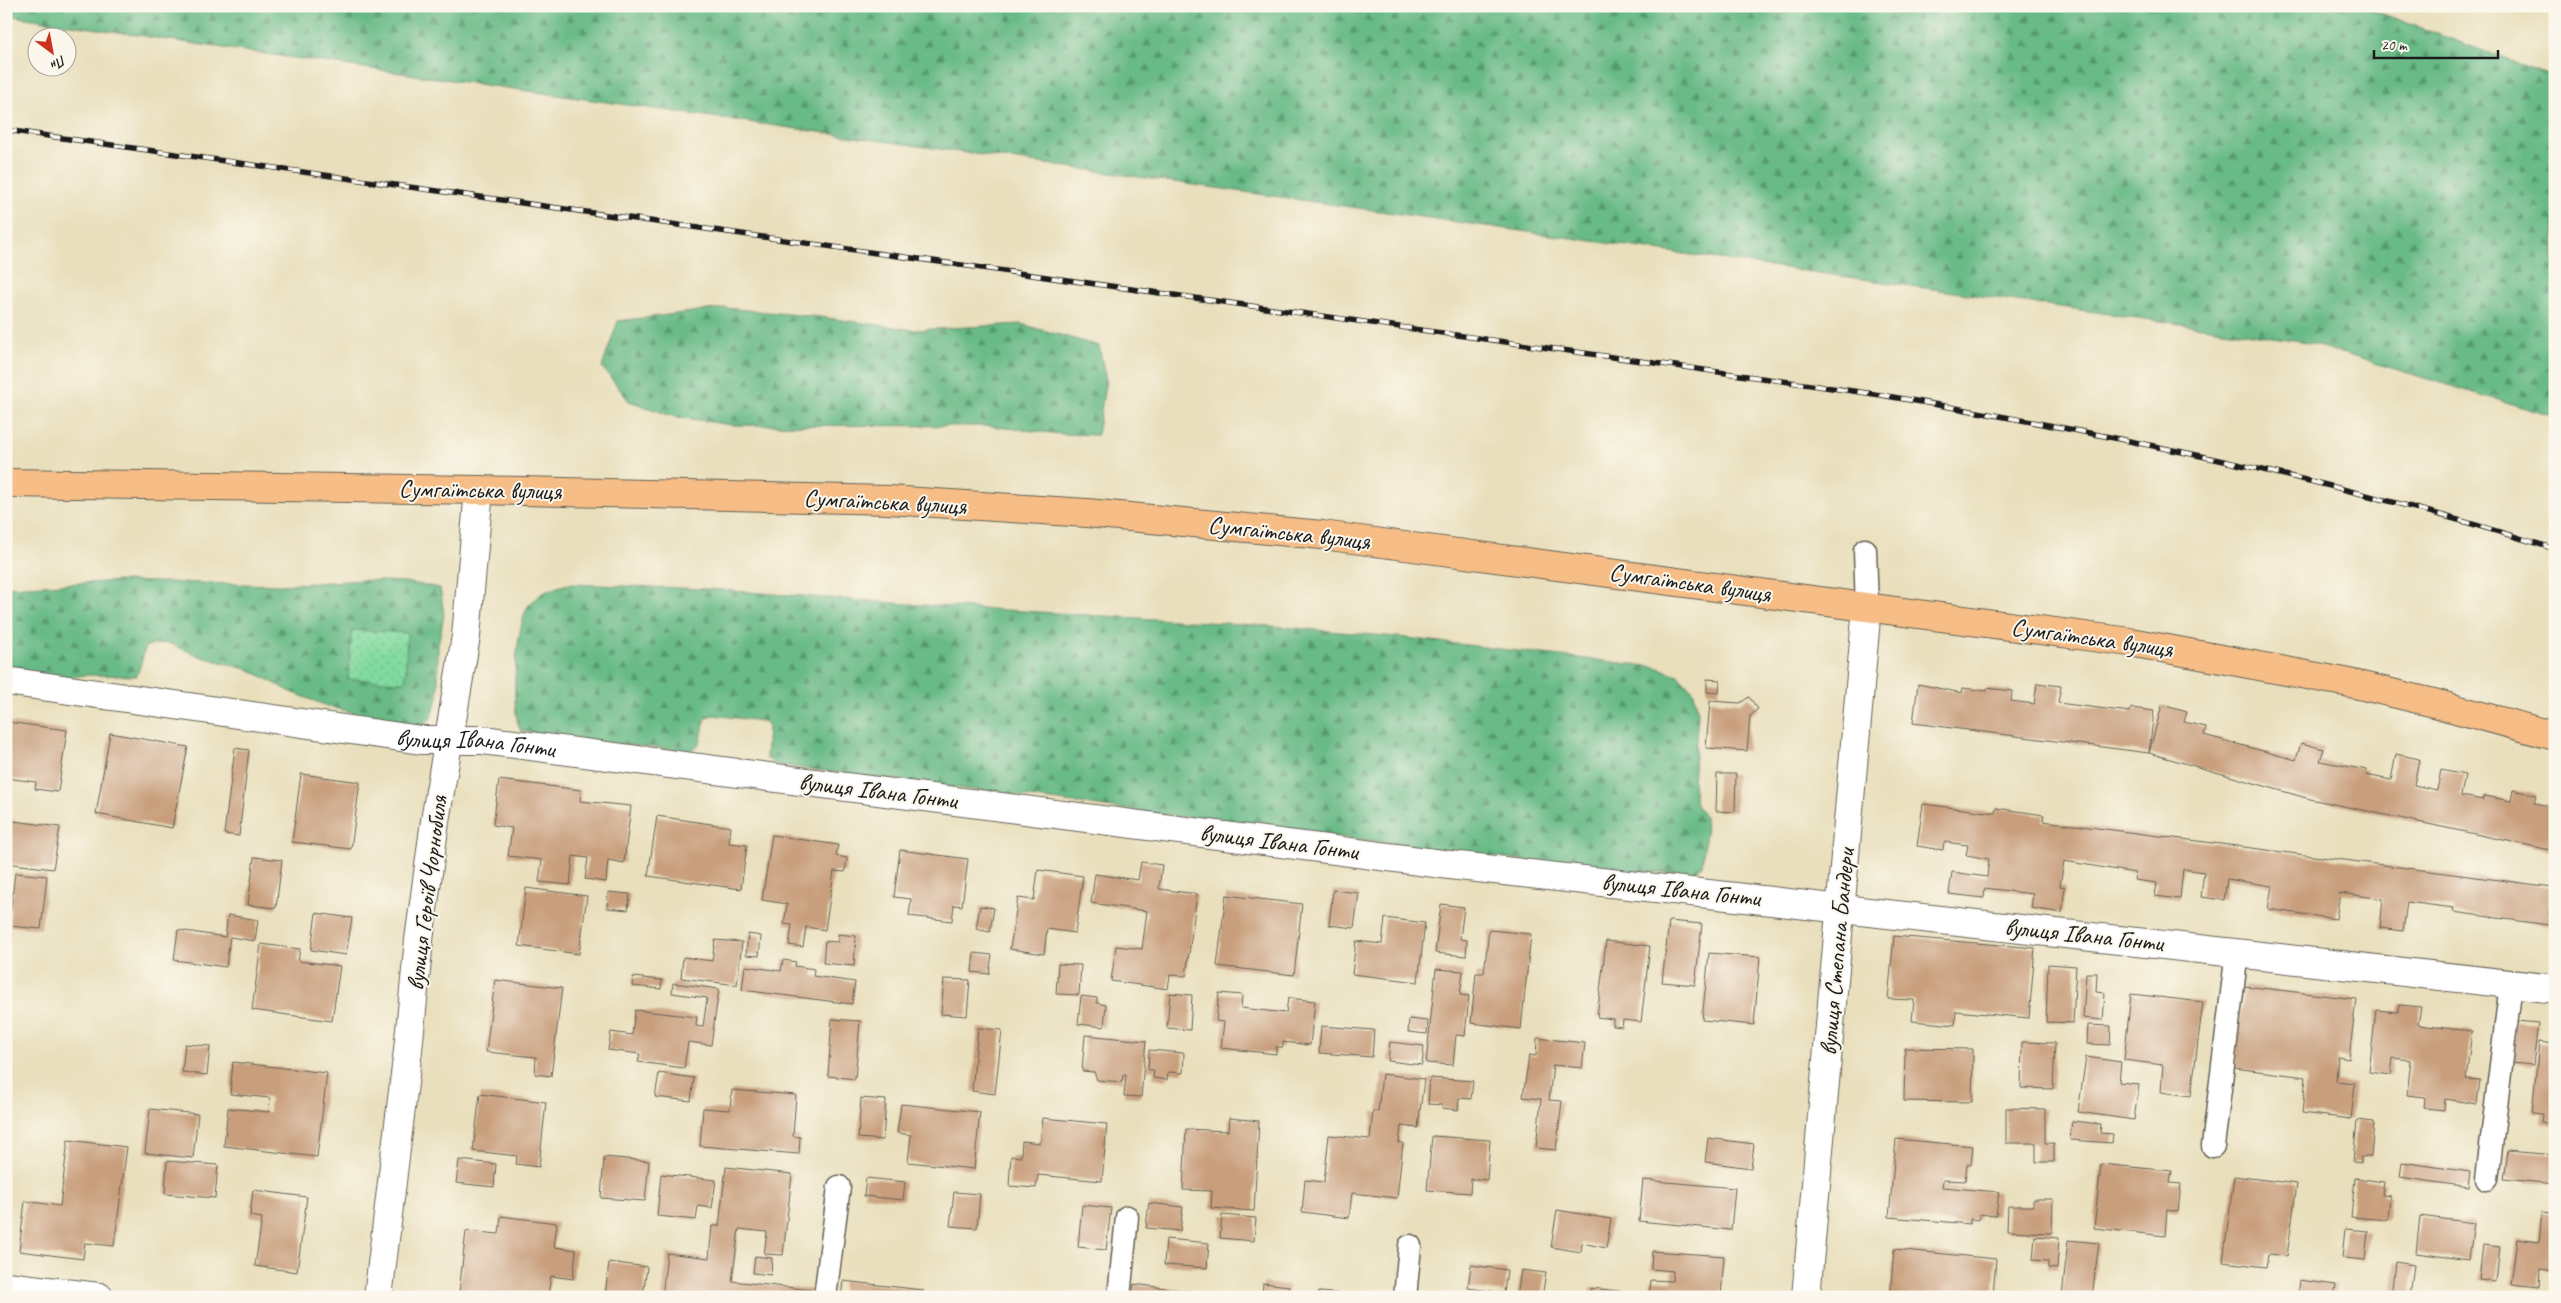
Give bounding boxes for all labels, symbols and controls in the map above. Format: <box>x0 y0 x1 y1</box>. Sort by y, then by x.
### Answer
north arrow <box>28 28 78 78</box>
scale bar <box>2374 28 2497 60</box>
text: 20 m <box>2381 36 2408 55</box>
text: Пн <box>47 52 69 74</box>
street label: Сумгаїтська вулиця <box>398 473 563 507</box>
street label: Сумгаїтська вулиця <box>803 482 968 522</box>
street label: Сумгаїтська вулиця <box>1206 509 1373 558</box>
street label: Сумгаїтська вулиця <box>1607 556 1774 610</box>
street label: Сумгаїтська вулиця <box>2009 611 2176 665</box>
street label: вулиця Івана Гонти <box>394 721 559 765</box>
street label: вулиця Івана Гонти <box>797 765 961 817</box>
street label: вулиця Героїв Чорнобиля <box>399 793 455 992</box>
street label: вулиця Івана Гонти <box>1198 816 1362 868</box>
street label: вулиця Степана Бандери <box>1812 845 1862 1057</box>
street label: вулиця Івана Гонти <box>1600 866 1764 914</box>
street label: вулиця Івана Гонти <box>2003 911 2167 959</box>

